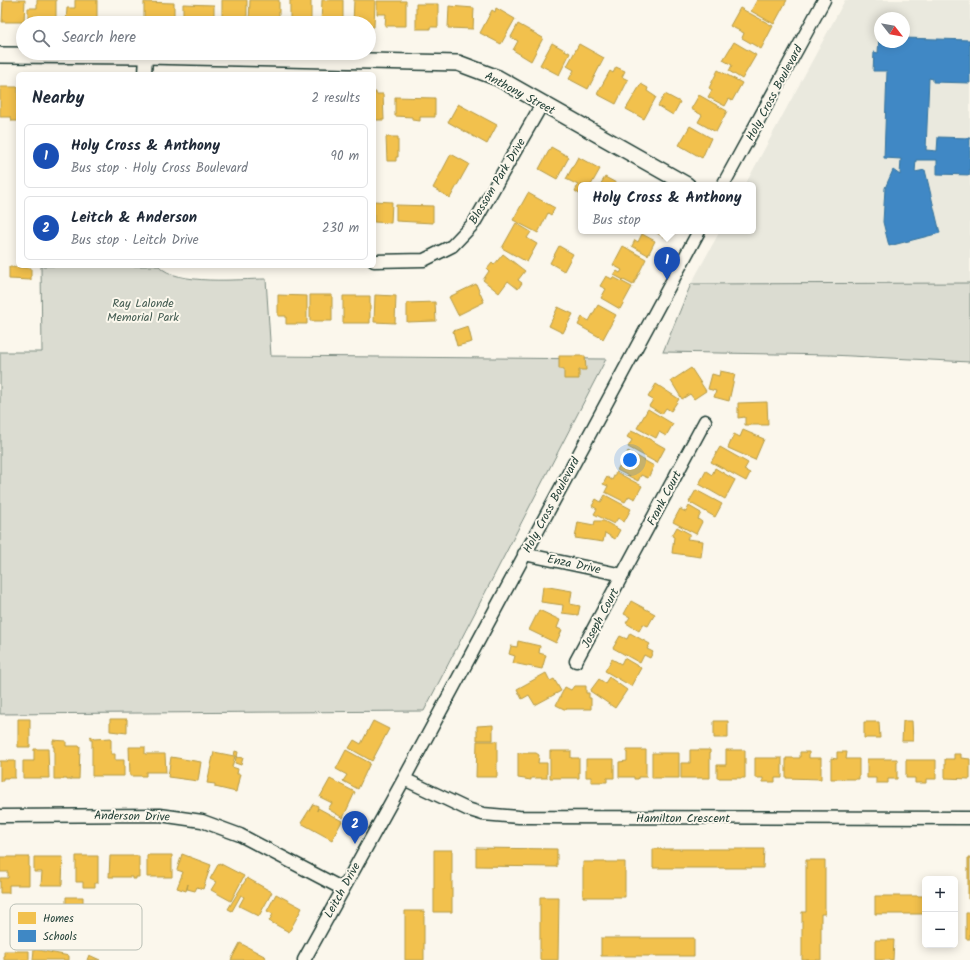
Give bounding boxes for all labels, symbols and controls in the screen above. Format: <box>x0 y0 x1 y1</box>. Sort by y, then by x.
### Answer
north arrow <box>874 12 910 48</box>
search box <box>16 16 376 60</box>
text: Search here <box>62 26 136 50</box>
icon: search <box>30 27 52 49</box>
street label: Holy Cross Boulevard <box>741 41 808 145</box>
street label: Anthony Street <box>481 67 559 120</box>
text: Nearby <box>32 85 84 112</box>
text: 2 results <box>312 88 360 109</box>
text: Holy Cross & Anthony <box>71 134 220 158</box>
street label: Blossom Park Drive <box>464 134 531 228</box>
text: 1 <box>44 146 48 167</box>
text: 90 m <box>331 146 359 167</box>
text: Bus stop · Holy Cross Boulevard <box>71 158 248 179</box>
popup <box>578 182 756 234</box>
text: Holy Cross & Anthony <box>593 186 741 210</box>
text: Leitch & Anderson <box>71 206 197 230</box>
text: Bus stop <box>593 210 640 231</box>
text: 2 <box>42 218 50 239</box>
text: 230 m <box>322 218 359 239</box>
text: Bus stop · Leitch Drive <box>71 230 199 251</box>
pin: 1 <box>654 247 680 280</box>
park label: Ray Lalonde Memorial Park <box>107 294 179 327</box>
your location <box>620 450 640 470</box>
street label: Holy Cross Boulevard <box>518 453 585 557</box>
street label: Frank Court <box>642 467 687 529</box>
street label: Enza Drive <box>545 550 603 580</box>
street label: Joseph Court <box>577 585 624 652</box>
street label: Anderson Drive <box>94 806 171 827</box>
street label: Hamilton Crescent <box>636 809 730 828</box>
pin: 2 <box>342 811 368 844</box>
street label: Leitch Drive <box>319 858 366 922</box>
map controls <box>922 876 958 948</box>
button: + <box>922 876 958 912</box>
legend <box>10 904 142 950</box>
text: Homes <box>43 910 74 928</box>
button: − <box>922 912 958 948</box>
text: Schools <box>43 928 77 946</box>

